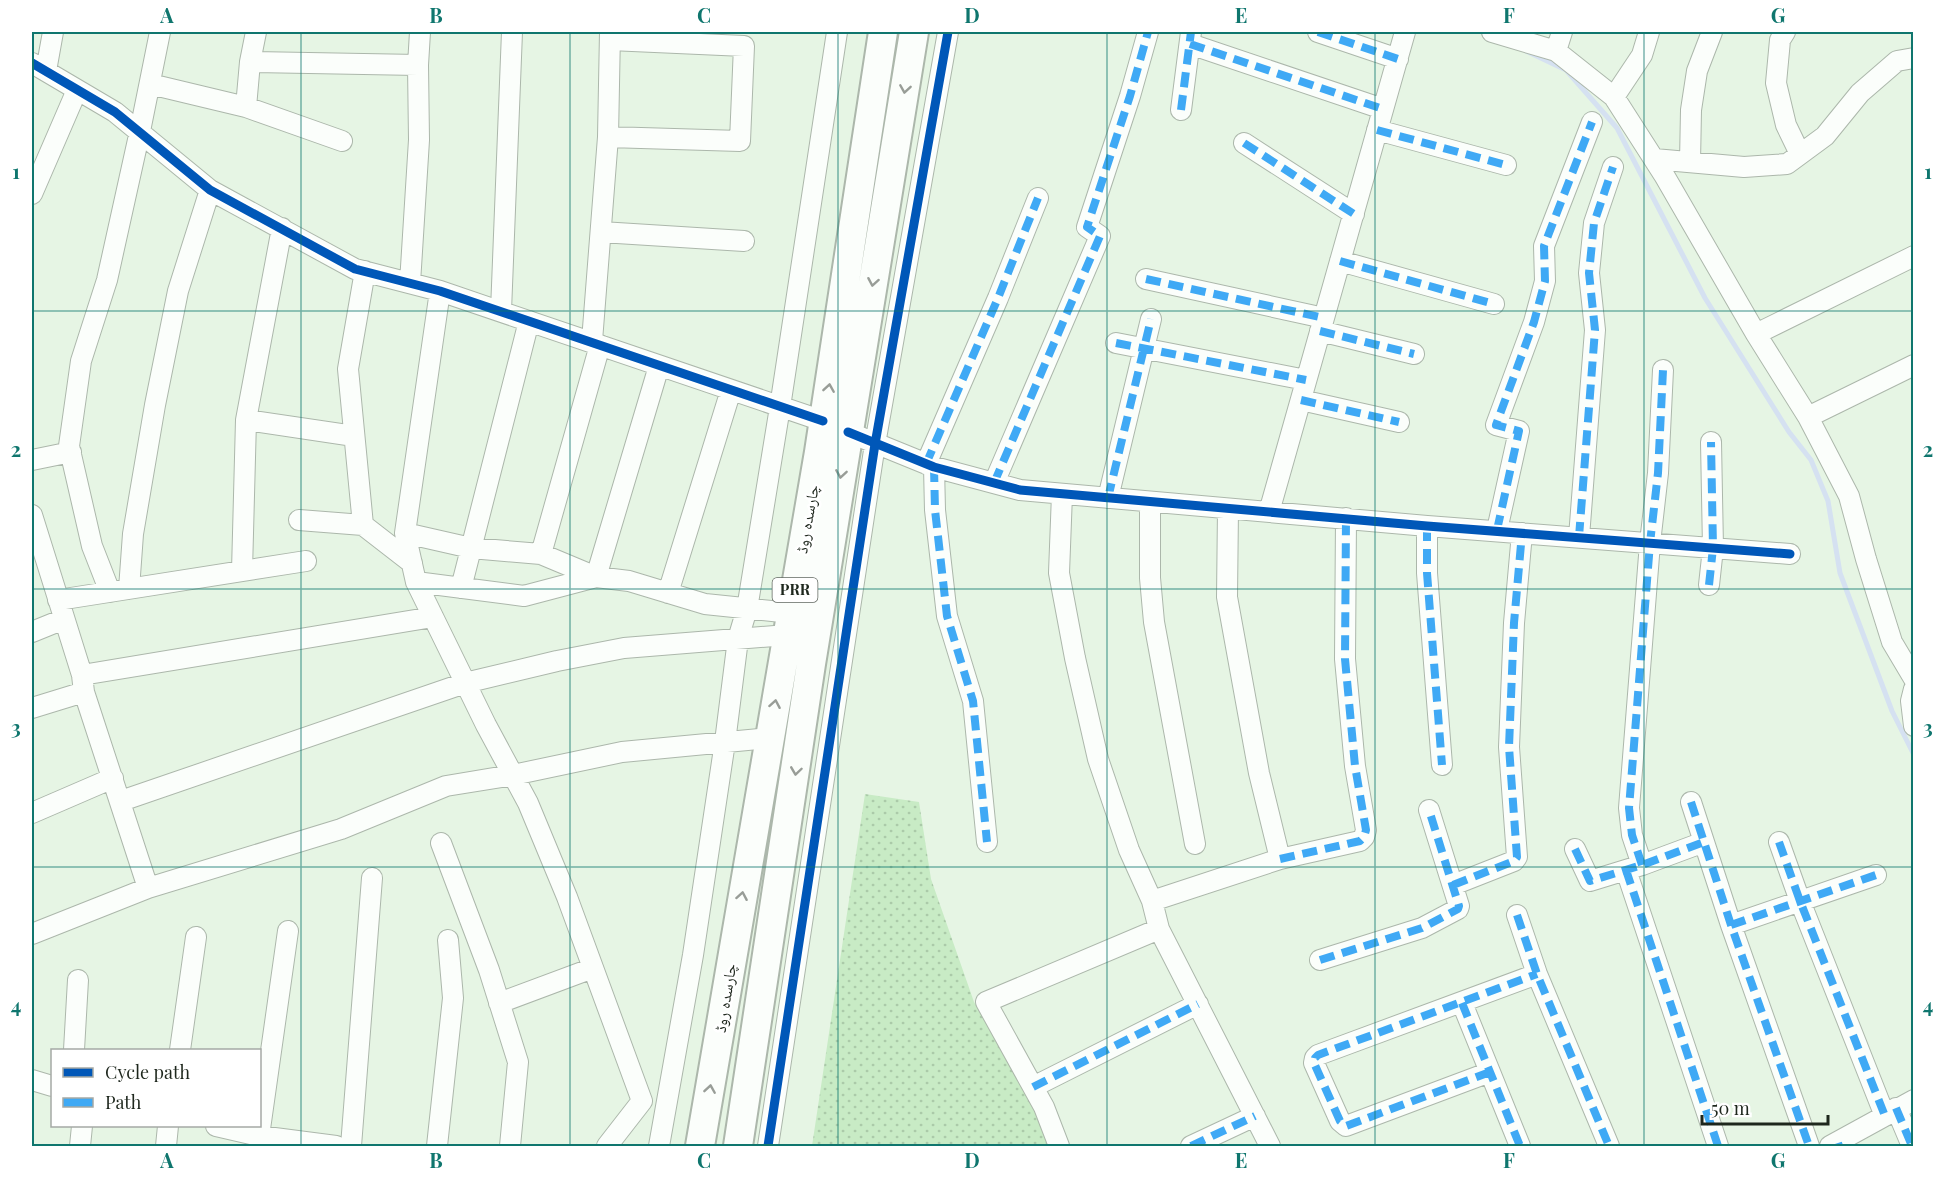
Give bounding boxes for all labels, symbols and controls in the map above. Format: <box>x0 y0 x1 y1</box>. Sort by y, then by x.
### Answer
text: A <box>159 1 174 28</box>
text: B <box>429 1 443 28</box>
text: C <box>697 1 711 28</box>
text: D <box>964 1 980 28</box>
text: E <box>1235 1 1247 28</box>
text: F <box>1503 1 1515 28</box>
text: G <box>1771 1 1786 28</box>
one-way arrow <box>899 85 911 94</box>
text: 1 <box>12 157 20 184</box>
text: 1 <box>1924 157 1932 184</box>
one-way arrow <box>868 277 880 286</box>
one-way arrow <box>822 383 834 392</box>
text: 2 <box>11 435 21 462</box>
text: 2 <box>1923 435 1933 462</box>
one-way arrow <box>836 470 848 479</box>
street label: چارسدہ روڈ <box>790 483 823 555</box>
road number: PRR <box>772 578 818 602</box>
one-way arrow <box>768 700 781 710</box>
text: 3 <box>11 713 21 740</box>
text: 3 <box>1923 713 1933 740</box>
one-way arrow <box>790 766 802 775</box>
one-way arrow <box>735 892 748 902</box>
street label: چارسدہ روڈ <box>709 962 740 1034</box>
text: 4 <box>11 991 21 1018</box>
text: 4 <box>1923 991 1933 1018</box>
legend <box>51 1049 261 1127</box>
text: Cycle path <box>105 1060 190 1084</box>
one-way arrow <box>703 1084 716 1094</box>
scale bar <box>1702 1088 1828 1126</box>
text: Path <box>105 1090 142 1114</box>
text: 50 m <box>1711 1096 1750 1120</box>
text: A <box>159 1146 174 1173</box>
text: B <box>429 1146 443 1173</box>
text: C <box>697 1146 711 1173</box>
text: D <box>964 1146 980 1173</box>
text: E <box>1235 1146 1247 1173</box>
text: F <box>1503 1146 1515 1173</box>
text: G <box>1771 1146 1786 1173</box>

